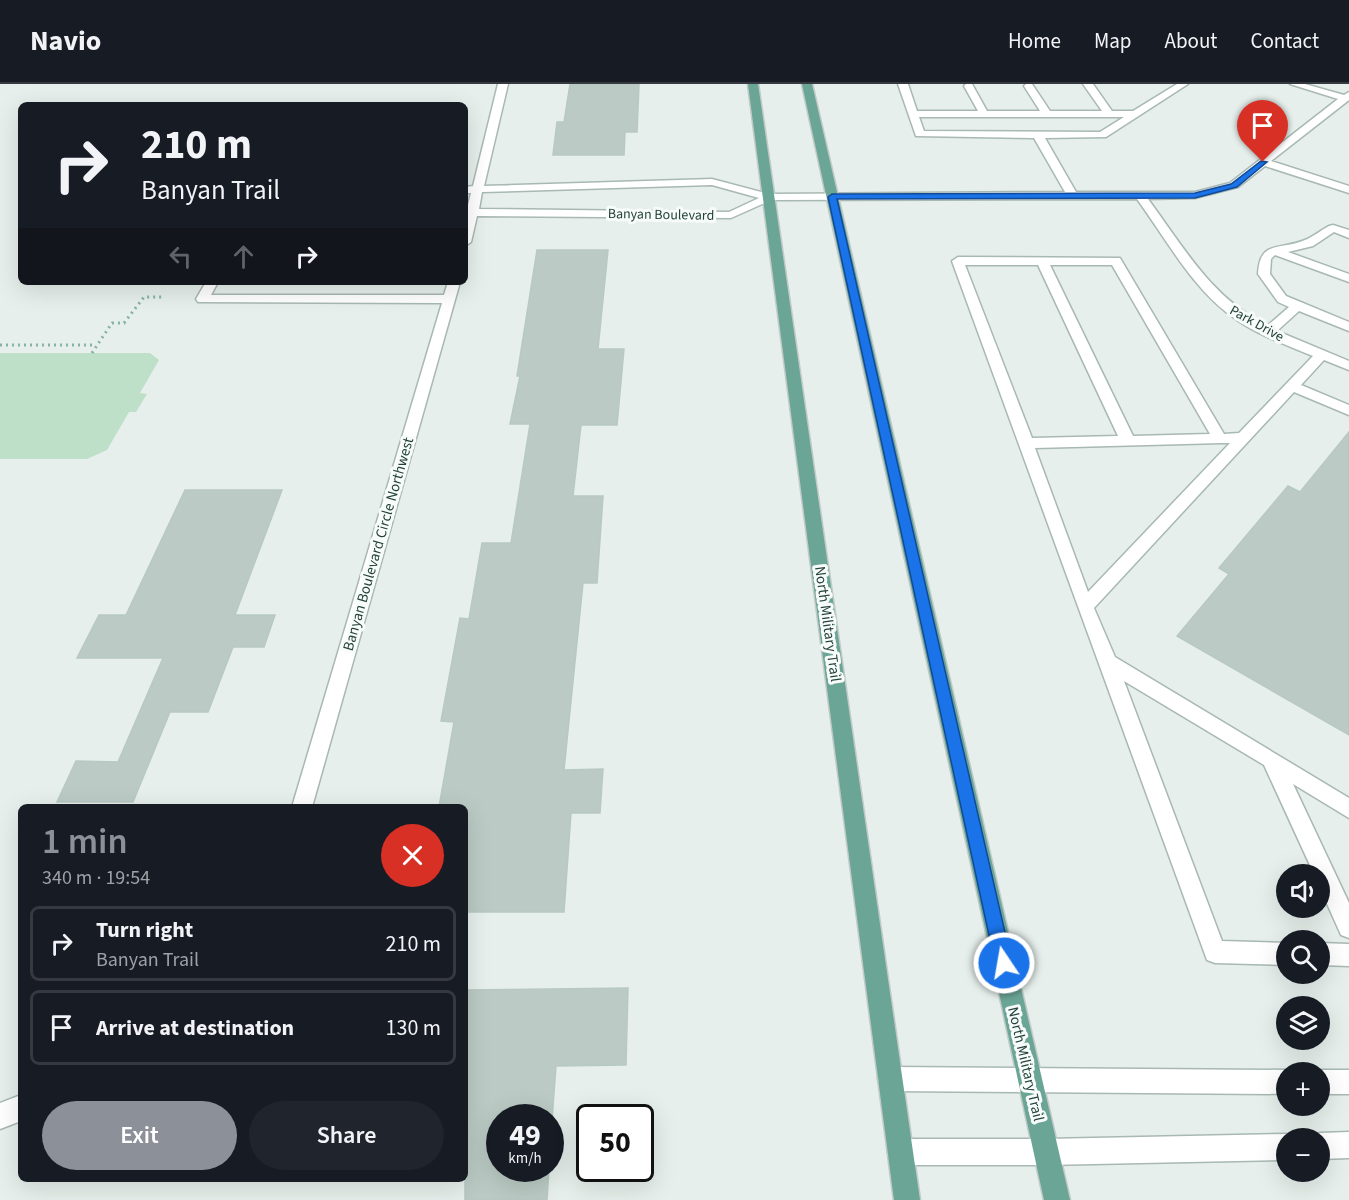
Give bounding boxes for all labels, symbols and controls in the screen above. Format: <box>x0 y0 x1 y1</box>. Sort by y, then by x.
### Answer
text: Navio <box>30 21 101 61</box>
text: Home <box>1008 26 1061 56</box>
text: Map <box>1094 26 1132 56</box>
text: About <box>1165 26 1217 56</box>
text: Contact <box>1250 26 1319 56</box>
pin <box>1237 100 1288 162</box>
icon: arrive <box>1246 109 1279 142</box>
text: 210 m <box>141 115 252 175</box>
icon: right <box>42 126 120 204</box>
text: Banyan Trail <box>141 171 280 210</box>
street label: Banyan Boulevard <box>608 204 714 226</box>
icon: left <box>164 240 197 273</box>
icon: ahead <box>227 240 260 273</box>
icon: right <box>290 240 323 273</box>
street label: Park Drive <box>1226 301 1287 347</box>
street label: Banyan Boulevard Circle Northwest <box>338 435 419 653</box>
street label: North Military Trail <box>809 565 846 683</box>
text: 1 min <box>42 816 128 867</box>
button: close <box>381 824 444 887</box>
text: 340 m · 19:54 <box>42 864 150 892</box>
map controls <box>1276 864 1330 1182</box>
button: sound <box>1276 864 1330 918</box>
text: Turn right <box>96 914 193 946</box>
icon: right <box>45 927 78 960</box>
text: 210 m <box>386 928 441 960</box>
button: search <box>1276 930 1330 984</box>
position arrow <box>972 931 1036 995</box>
text: Banyan Trail <box>96 946 199 974</box>
button: layers <box>1276 996 1330 1050</box>
street label: North Military Trail <box>1002 1005 1049 1123</box>
icon: arrive <box>45 1011 78 1044</box>
text: Arrive at destination <box>96 1012 294 1044</box>
text: 130 m <box>386 1012 441 1044</box>
button: + <box>1276 1062 1330 1116</box>
button: Exit <box>42 1101 237 1170</box>
button: Share <box>249 1101 444 1170</box>
speed limit sign: 50 <box>576 1104 654 1182</box>
text: 49 <box>509 1114 541 1157</box>
button: − <box>1276 1128 1330 1182</box>
text: km/h <box>508 1148 542 1169</box>

